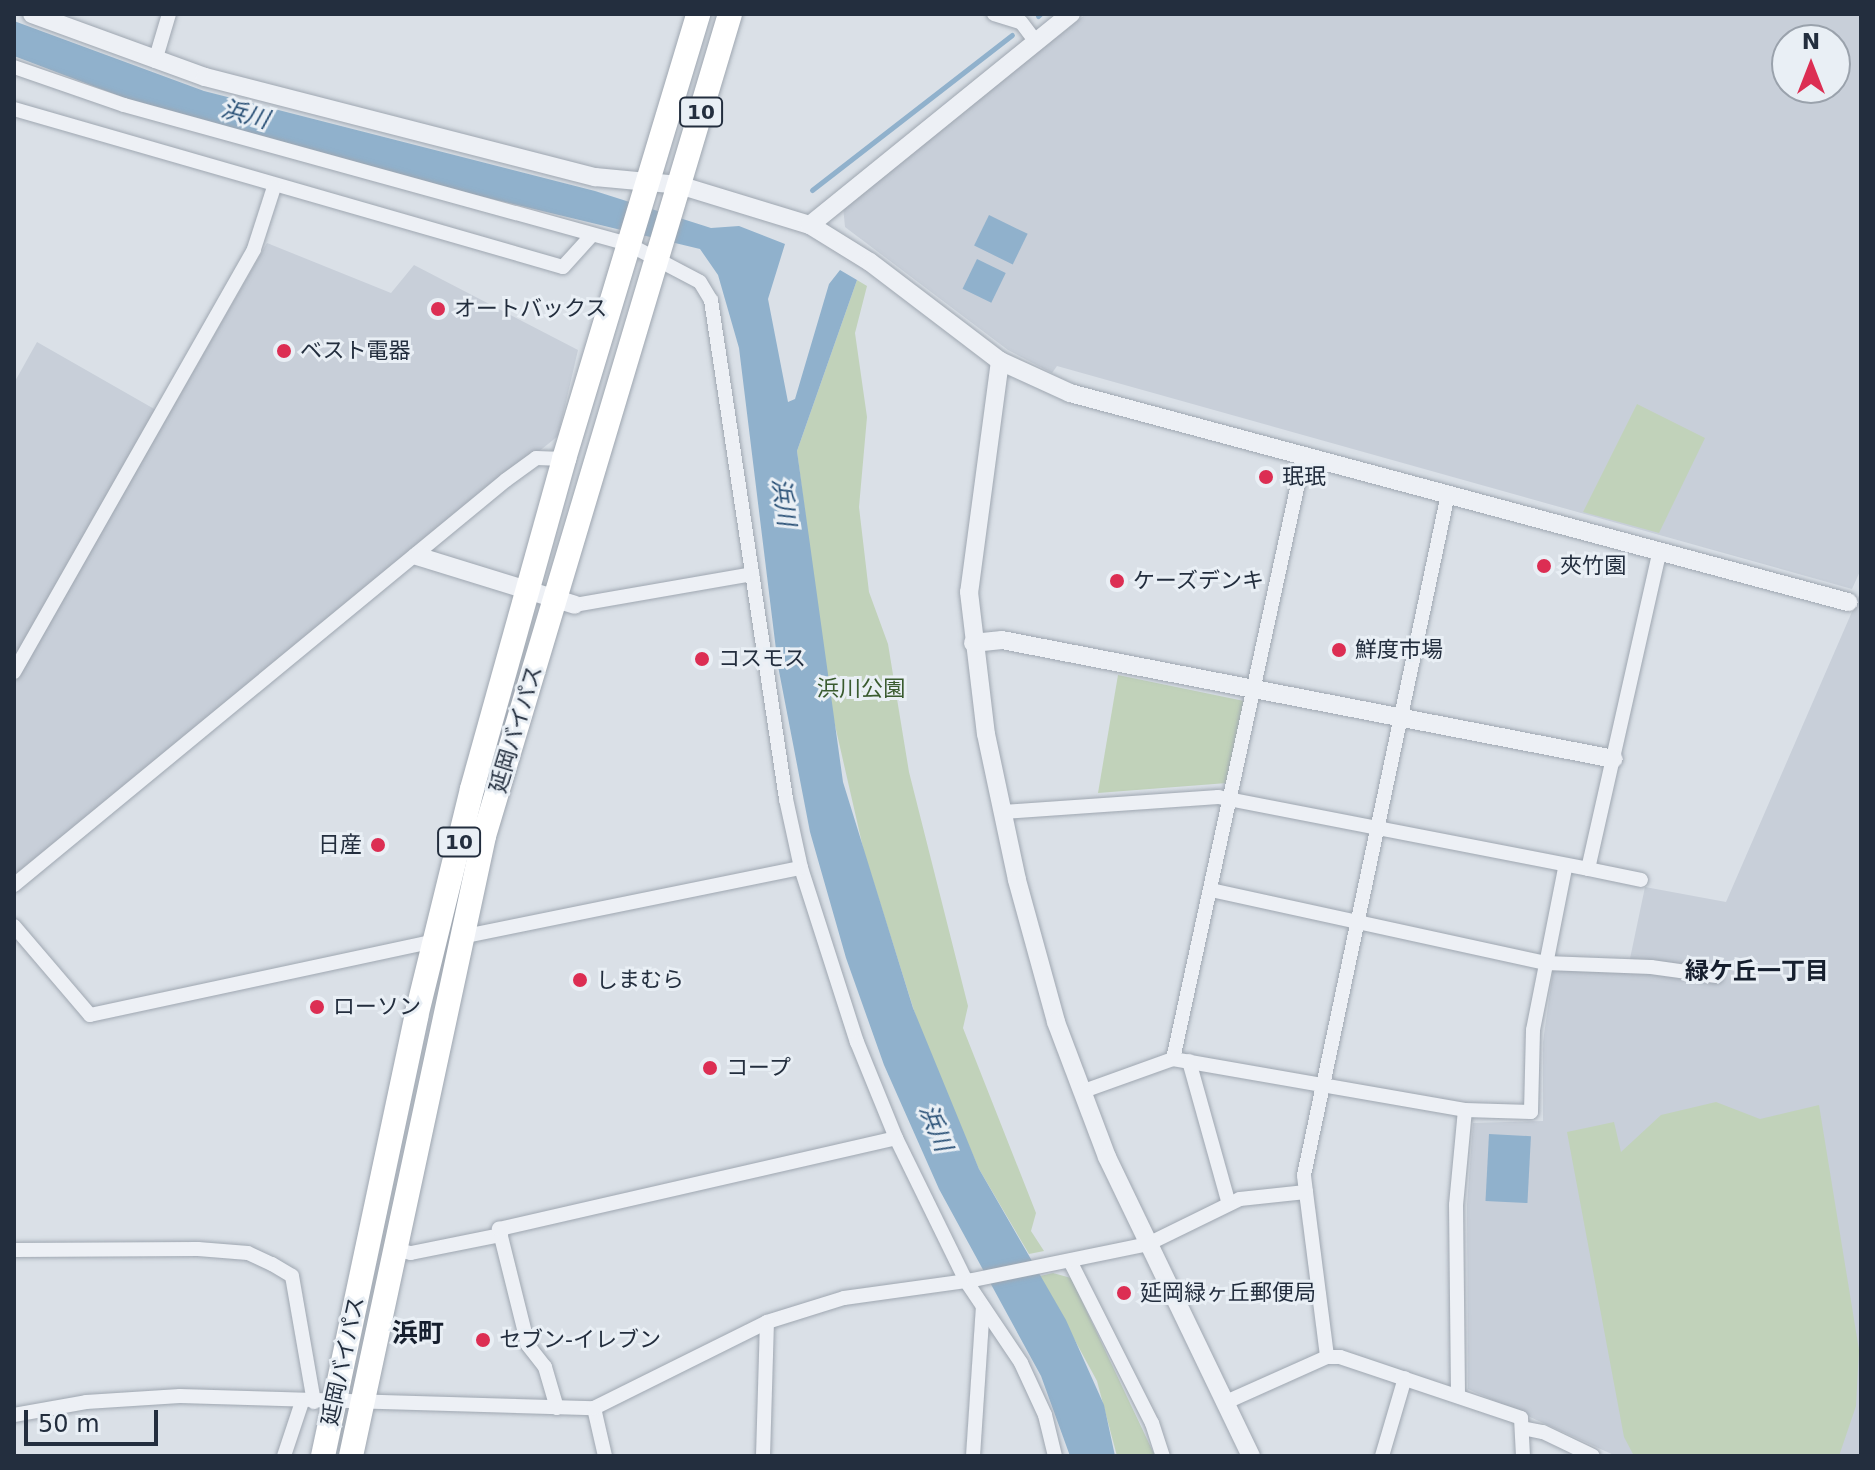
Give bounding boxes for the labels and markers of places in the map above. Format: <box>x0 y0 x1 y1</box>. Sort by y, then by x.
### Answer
place label: オートバックス <box>454 296 608 322</box>
marker: オートバックス <box>429 300 447 318</box>
place label: ベスト電器 <box>300 338 410 364</box>
marker: ベスト電器 <box>275 342 293 360</box>
place label: 珉珉 <box>1282 464 1326 490</box>
marker: 珉珉 <box>1257 468 1275 486</box>
place label: 夾竹園 <box>1560 553 1626 579</box>
marker: 夾竹園 <box>1535 557 1553 575</box>
place label: ケーズデンキ <box>1133 568 1265 594</box>
marker: ケーズデンキ <box>1108 572 1126 590</box>
place label: 鮮度市場 <box>1355 637 1443 663</box>
marker: 鮮度市場 <box>1330 641 1348 659</box>
place label: コスモス <box>718 646 806 672</box>
marker: コスモス <box>693 650 711 668</box>
place label: 日産 <box>318 832 362 858</box>
marker: 日産 <box>369 836 387 854</box>
place label: しまむら <box>596 967 684 993</box>
marker: しまむら <box>571 971 589 989</box>
place label: ローソン <box>333 994 421 1020</box>
marker: ローソン <box>308 998 326 1016</box>
place label: コープ <box>726 1055 792 1081</box>
marker: コープ <box>701 1059 719 1077</box>
place label: 延岡緑ヶ丘郵便局 <box>1140 1280 1316 1306</box>
marker: 延岡緑ヶ丘郵便局 <box>1115 1284 1133 1302</box>
place label: セブン-イレブン <box>499 1327 661 1353</box>
marker: セブン-イレブン <box>474 1331 492 1349</box>

